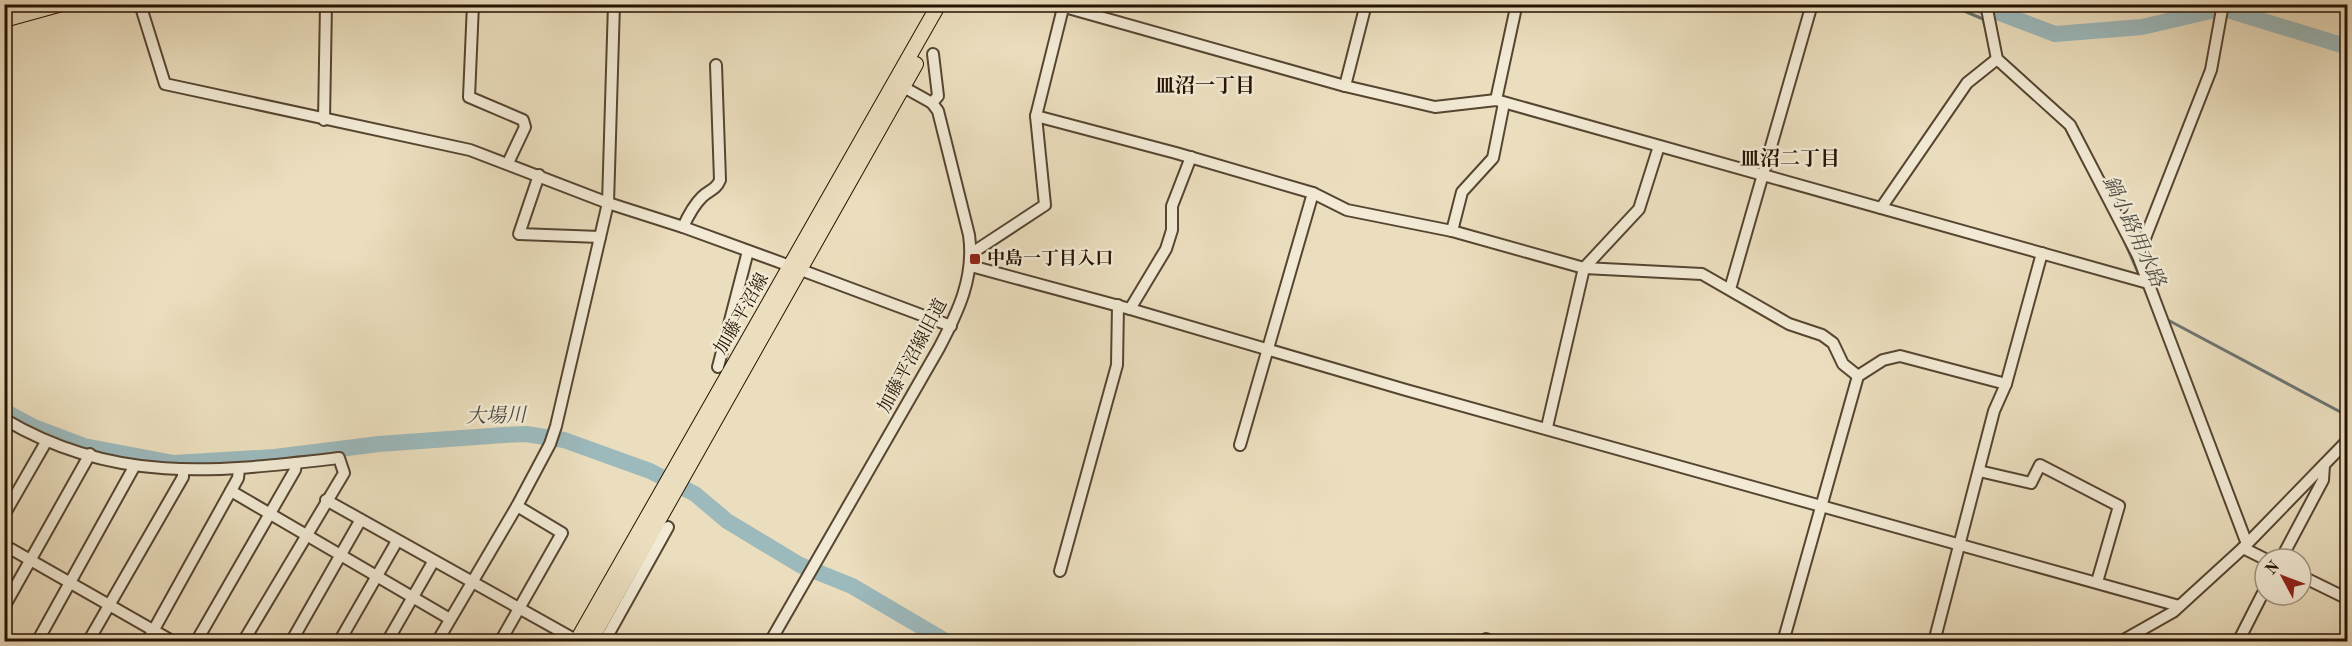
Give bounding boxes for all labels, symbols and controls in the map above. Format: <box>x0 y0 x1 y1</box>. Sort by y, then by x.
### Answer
district label: 皿沼一丁目 <box>1155 74 1255 97</box>
district label: 皿沼二丁目 <box>1740 147 1840 170</box>
water label: 鍋小路用水路 <box>2099 173 2170 292</box>
place label: 中島一丁目入口 <box>987 248 1113 268</box>
marker: 中島一丁目入口 <box>968 252 982 266</box>
street label: 加藤平沼線 <box>710 270 772 357</box>
street label: 加藤平沼線旧道 <box>874 295 951 416</box>
water label: 大場川 <box>466 404 528 428</box>
north arrow <box>2253 547 2313 607</box>
text: N <box>2263 558 2284 578</box>

